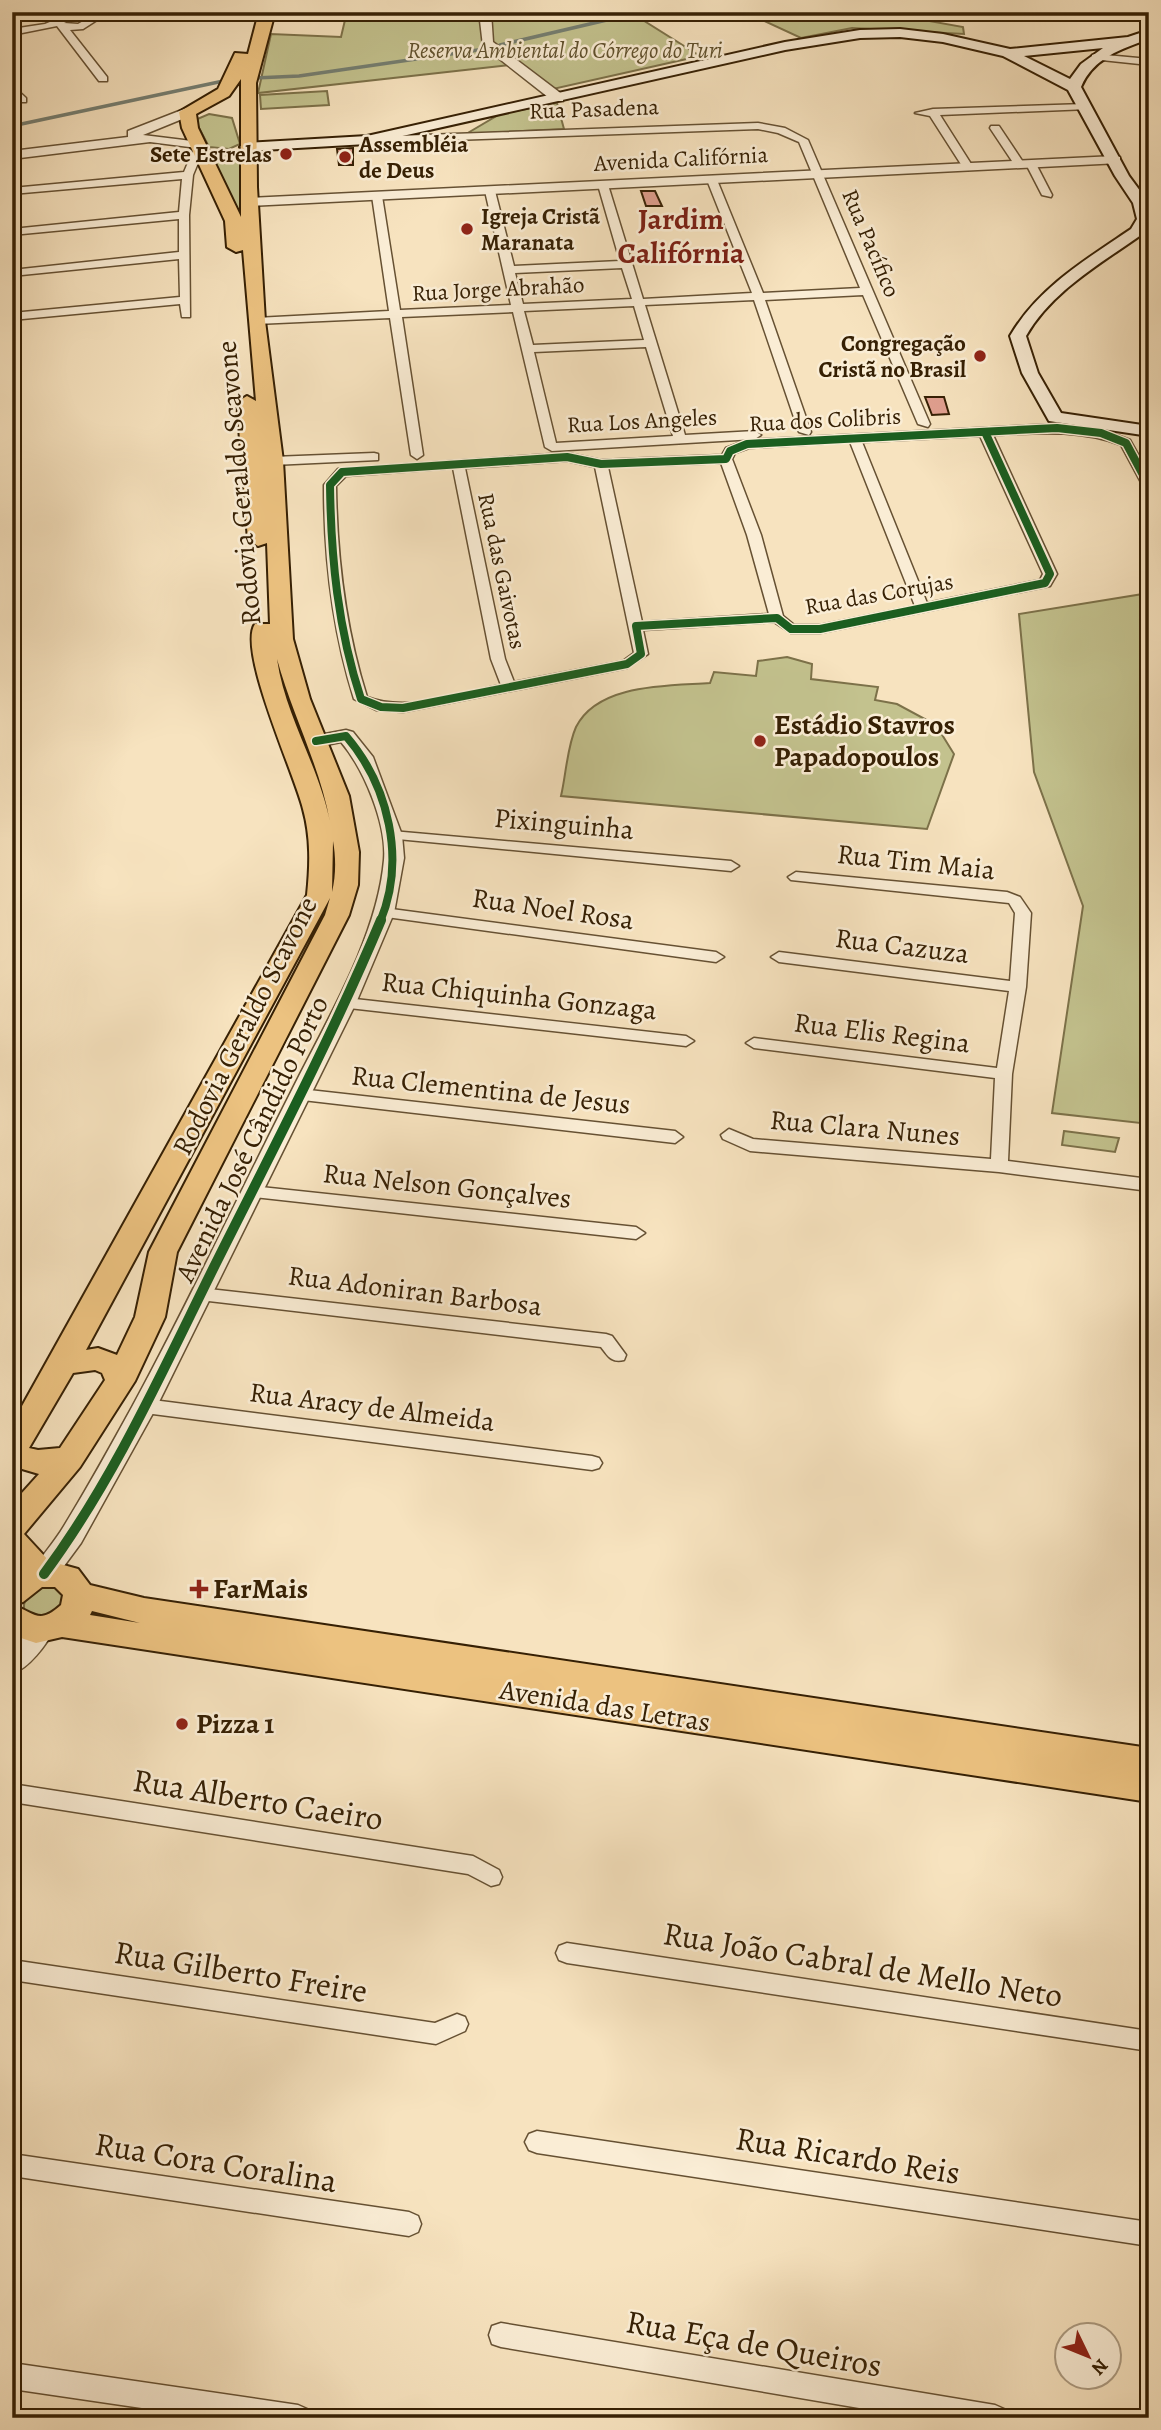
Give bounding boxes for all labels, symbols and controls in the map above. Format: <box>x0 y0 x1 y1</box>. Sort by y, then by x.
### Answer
park label: Reserva Ambiental do Córrego do Turi <box>407 35 723 66</box>
street label: Rua Pasadena <box>529 91 660 127</box>
place label: Assembléia de Deus <box>358 129 468 186</box>
place label: Sete Estrelas <box>150 139 272 170</box>
street label: Avenida Califórnia <box>592 139 769 179</box>
marker: Sete Estrelas <box>278 146 294 162</box>
marker: Assembléia de Deus <box>337 149 353 165</box>
street label: Rua Pacífico <box>834 184 908 302</box>
district label: Jardim Califórnia <box>617 199 745 273</box>
place label: Igreja Cristã Maranata <box>481 201 600 258</box>
marker: Igreja Cristã Maranata <box>459 221 475 237</box>
street label: Rua Jorge Abrahão <box>411 269 585 309</box>
place label: Congregação Cristã no Brasil <box>818 328 966 385</box>
street label: Rodovia Geraldo Scavone <box>208 339 270 627</box>
marker: Congregação Cristã no Brasil <box>972 348 988 364</box>
street label: Rua dos Colibris <box>748 401 902 439</box>
street label: Rua Los Angeles <box>566 402 718 440</box>
street label: Rua das Gaivotas <box>470 490 534 652</box>
street label: Rua das Corujas <box>802 566 956 622</box>
place label: Estádio Stavros Papadopoulos <box>774 706 955 776</box>
marker: Estádio Stavros Papadopoulos <box>752 733 768 749</box>
street label: Pixinguinha <box>493 799 635 849</box>
street label: Rua Tim Maia <box>835 835 997 889</box>
street label: Rua Noel Rosa <box>470 879 636 939</box>
street label: Rodovia Geraldo Scavone <box>163 890 327 1162</box>
street label: Rua Cazuza <box>833 919 971 973</box>
street label: Rua Chiquinha Gonzaga <box>379 963 659 1029</box>
street label: Avenida José Cândido Porto <box>166 990 338 1289</box>
street label: Rua Elis Regina <box>792 1003 972 1063</box>
street label: Rua Clementina de Jesus <box>350 1056 632 1124</box>
street label: Rua Clara Nunes <box>768 1101 962 1155</box>
street label: Rua Nelson Gonçalves <box>321 1154 573 1218</box>
street label: Rua Adoniran Barbosa <box>286 1257 544 1325</box>
street label: Rua Aracy de Almeida <box>247 1373 497 1441</box>
place label: FarMais <box>213 1570 308 1608</box>
marker: FarMais <box>191 1581 207 1597</box>
street label: Avenida das Letras <box>496 1670 713 1741</box>
place label: Pizza 1 <box>196 1705 274 1743</box>
marker: Pizza 1 <box>174 1716 190 1732</box>
street label: Rua Alberto Caeiro <box>130 1757 386 1841</box>
street label: Rua João Cabral de Mello Neto <box>660 1910 1066 2018</box>
street label: Rua Gilberto Freire <box>111 1929 371 2013</box>
street label: Rua Ricardo Reis <box>733 2115 963 2195</box>
street label: Rua Cora Coralina <box>92 2121 341 2203</box>
street label: Rua Eça de Queiros <box>622 2298 886 2388</box>
north arrow <box>1052 2322 1122 2392</box>
text: N <box>1085 2353 1114 2381</box>

